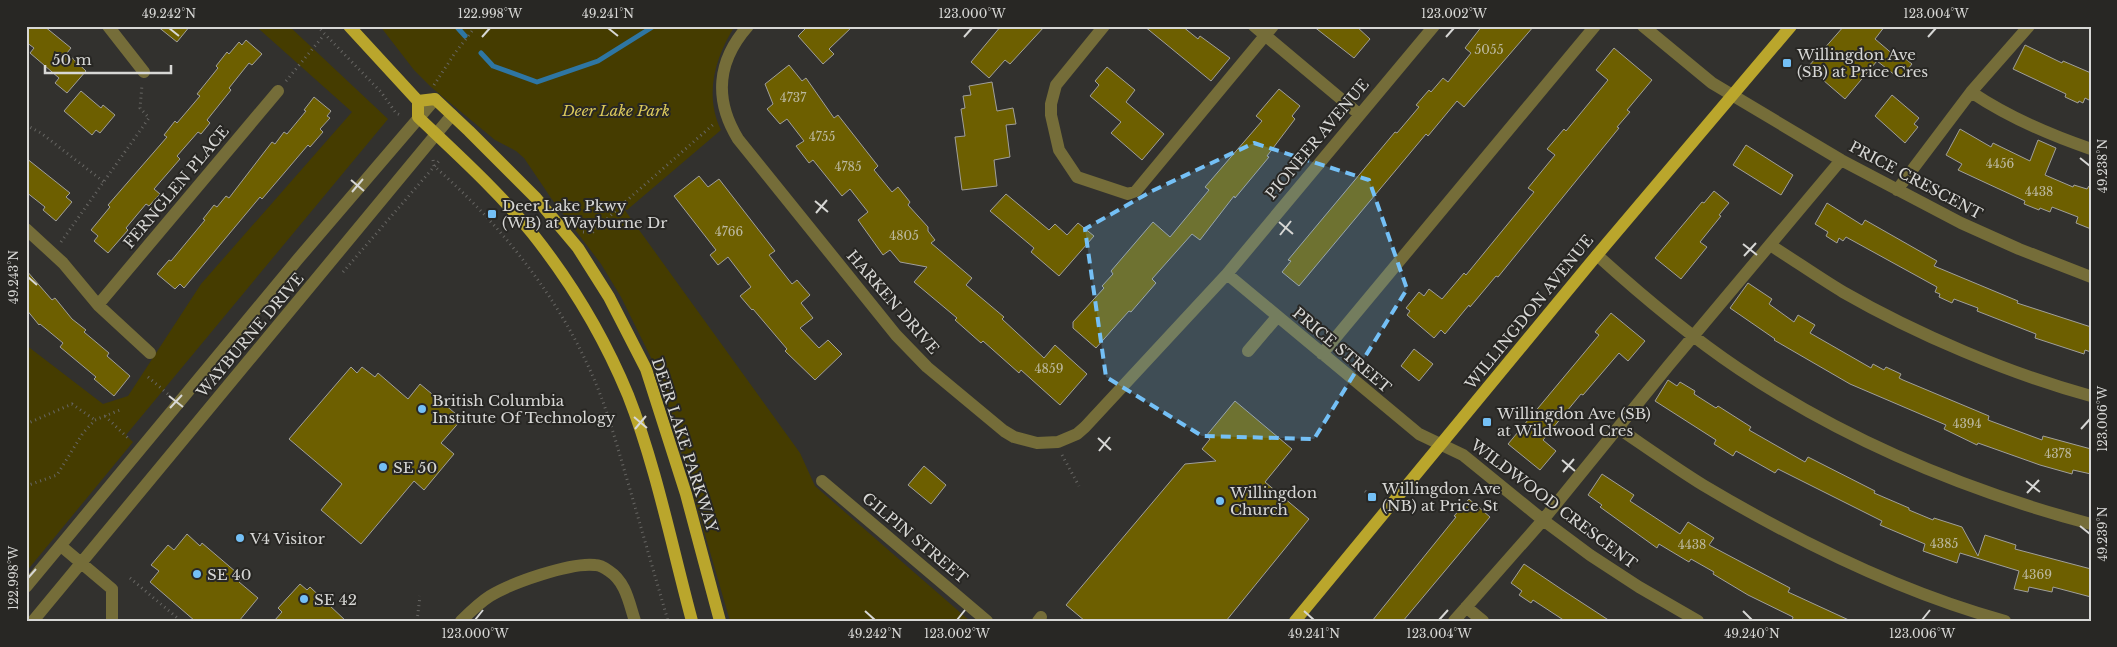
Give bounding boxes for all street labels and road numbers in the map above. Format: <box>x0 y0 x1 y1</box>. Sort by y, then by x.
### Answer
street label: PIONEER AVENUE <box>1261 75 1373 203</box>
street label: FERNGLEN PLACE <box>119 122 233 252</box>
street label: PRICE CRESCENT <box>1846 137 1986 223</box>
street label: WILLINGDON AVENUE <box>1460 231 1597 394</box>
street label: HARKEN DRIVE <box>843 246 943 358</box>
street label: WAYBURNE DRIVE <box>192 269 308 402</box>
street label: PRICE STREET <box>1289 303 1395 397</box>
street label: DEER LAKE PARKWAY <box>648 355 723 536</box>
street label: WILDWOOD CRESCENT <box>1466 435 1641 573</box>
street label: GILPIN STREET <box>858 488 972 588</box>

